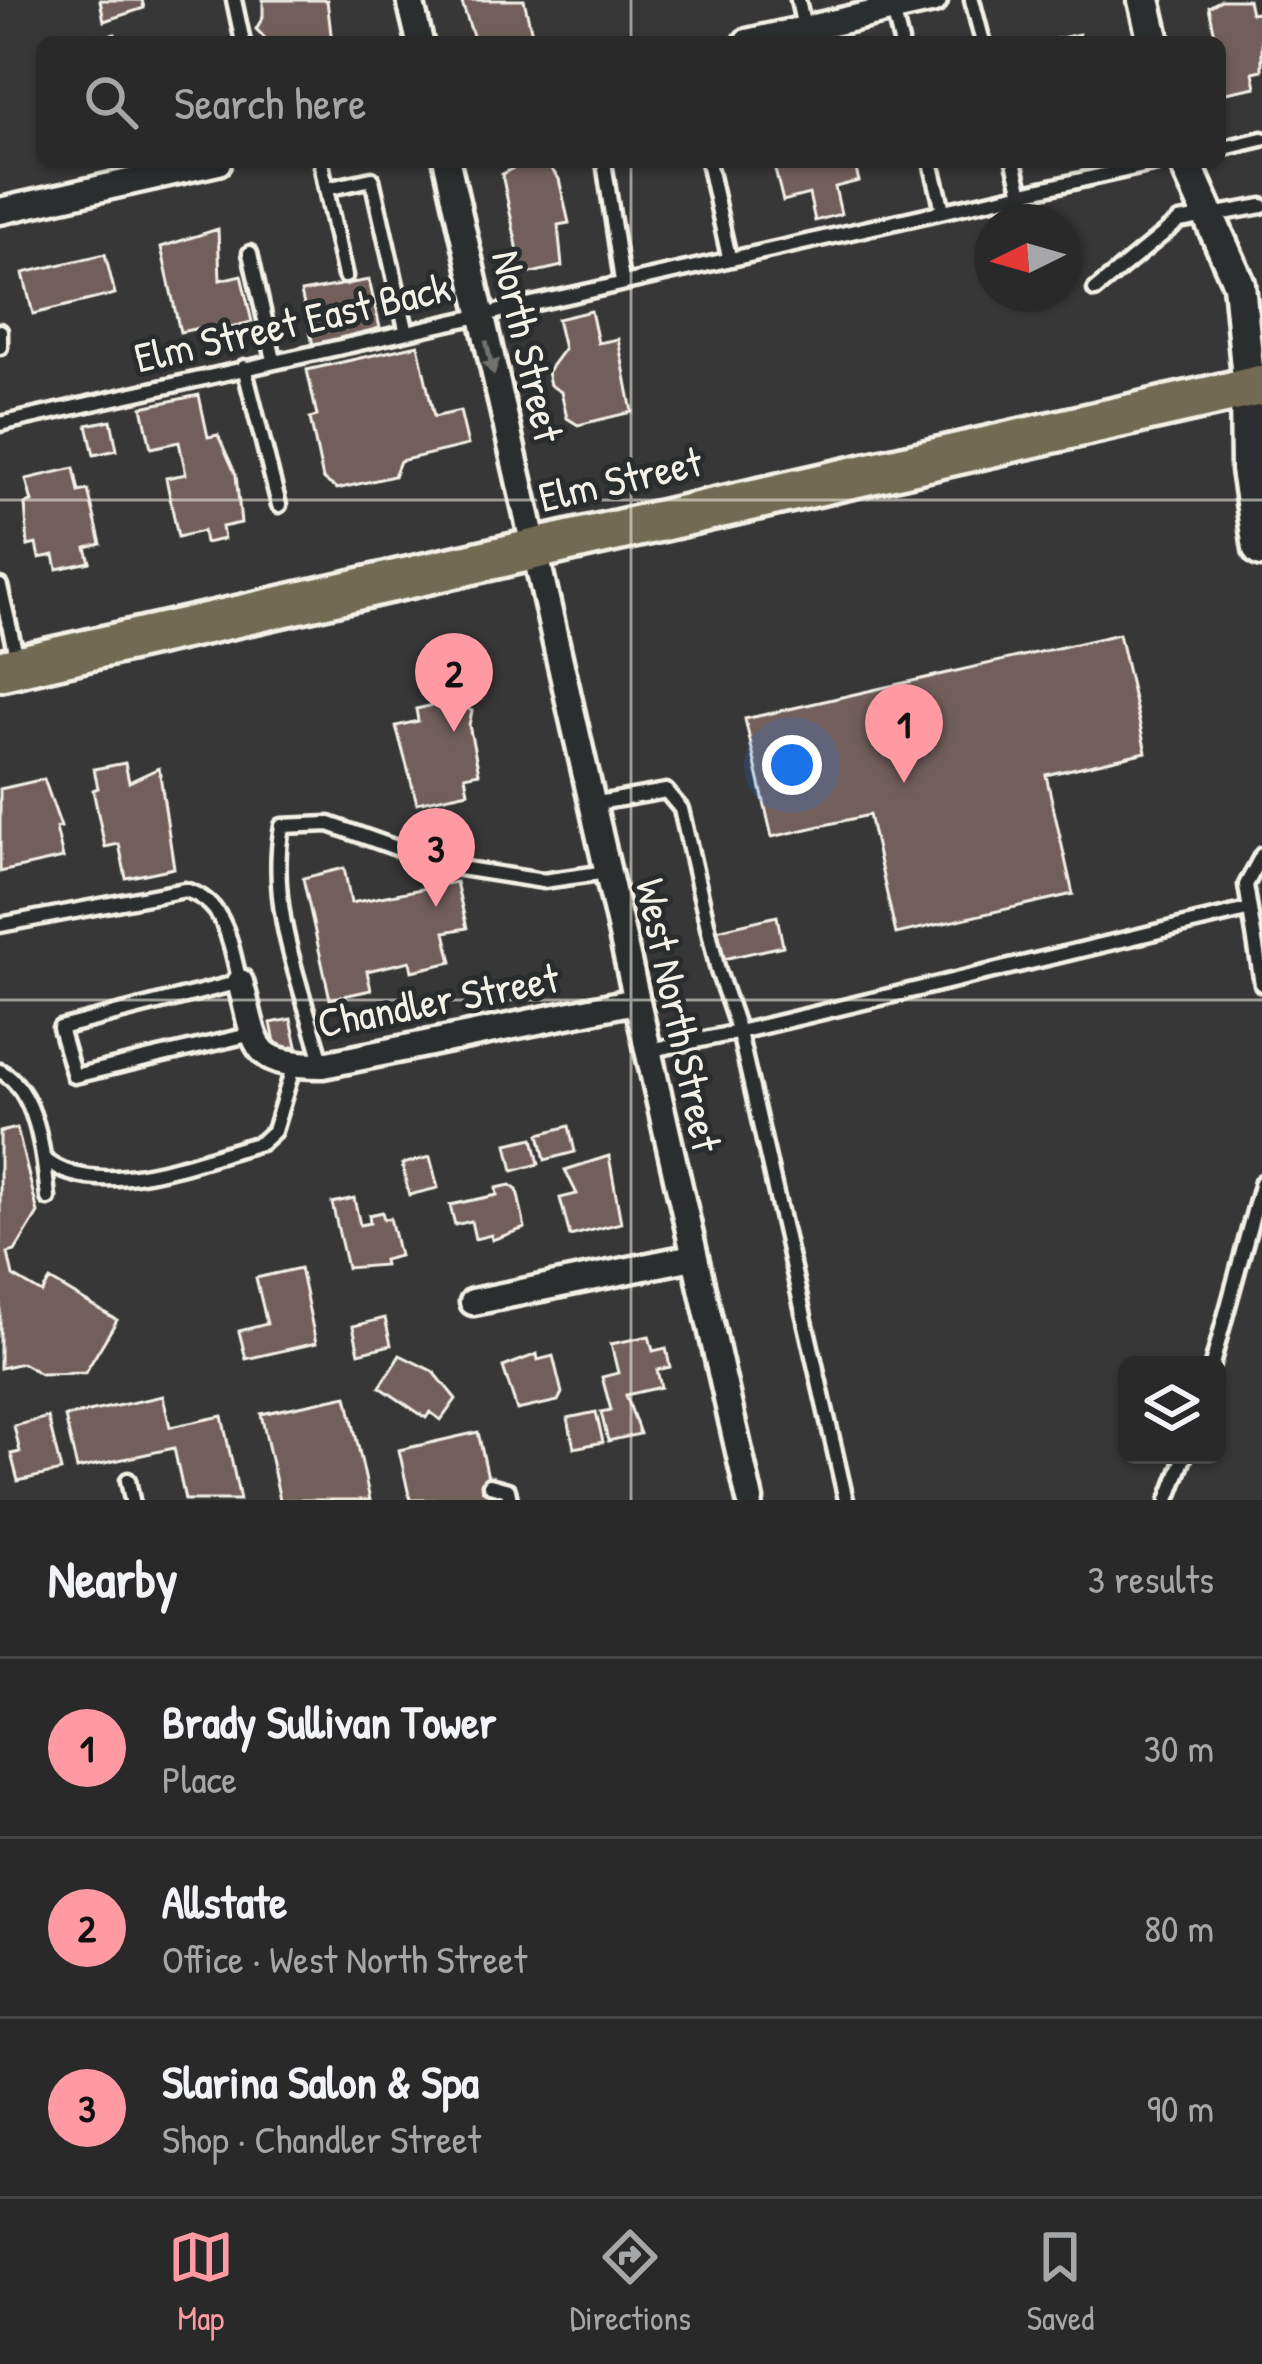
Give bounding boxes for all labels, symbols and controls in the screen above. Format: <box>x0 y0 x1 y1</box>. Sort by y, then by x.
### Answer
search box <box>36 36 1226 168</box>
icon: search <box>78 69 144 135</box>
text: Search here <box>174 72 366 133</box>
north arrow <box>974 204 1082 312</box>
street label: North Street <box>479 244 578 448</box>
street label: Elm Street East Back <box>129 258 455 386</box>
one-way arrow <box>482 340 501 378</box>
street label: Elm Street <box>533 432 708 525</box>
pin: 2 <box>415 633 493 732</box>
pin: 1 <box>865 684 943 783</box>
your location <box>762 735 822 795</box>
pin: 3 <box>397 808 475 907</box>
street label: West North Street <box>623 873 736 1157</box>
street label: Chandler Street <box>313 948 564 1051</box>
map controls <box>1118 1356 1226 1464</box>
button: layers <box>1118 1356 1226 1464</box>
text: Nearby <box>48 1544 178 1613</box>
text: 3 results <box>1088 1552 1214 1605</box>
text: Brady Sullivan Tower <box>162 1691 496 1752</box>
text: 1 <box>80 1721 94 1774</box>
text: 30 m <box>1144 1721 1214 1774</box>
text: Place <box>162 1752 237 1805</box>
text: Allstate <box>162 1871 287 1932</box>
text: 2 <box>78 1901 96 1954</box>
text: 80 m <box>1144 1901 1214 1954</box>
text: Office · West North Street <box>162 1932 527 1985</box>
text: Slarina Salon & Spa <box>162 2051 479 2112</box>
text: 3 <box>78 2081 96 2134</box>
text: 90 m <box>1147 2081 1214 2134</box>
text: Shop · Chandler Street <box>162 2112 481 2165</box>
tab: Map <box>168 2224 234 2340</box>
tab: Directions <box>570 2224 691 2340</box>
tab: Saved <box>1027 2224 1094 2340</box>

